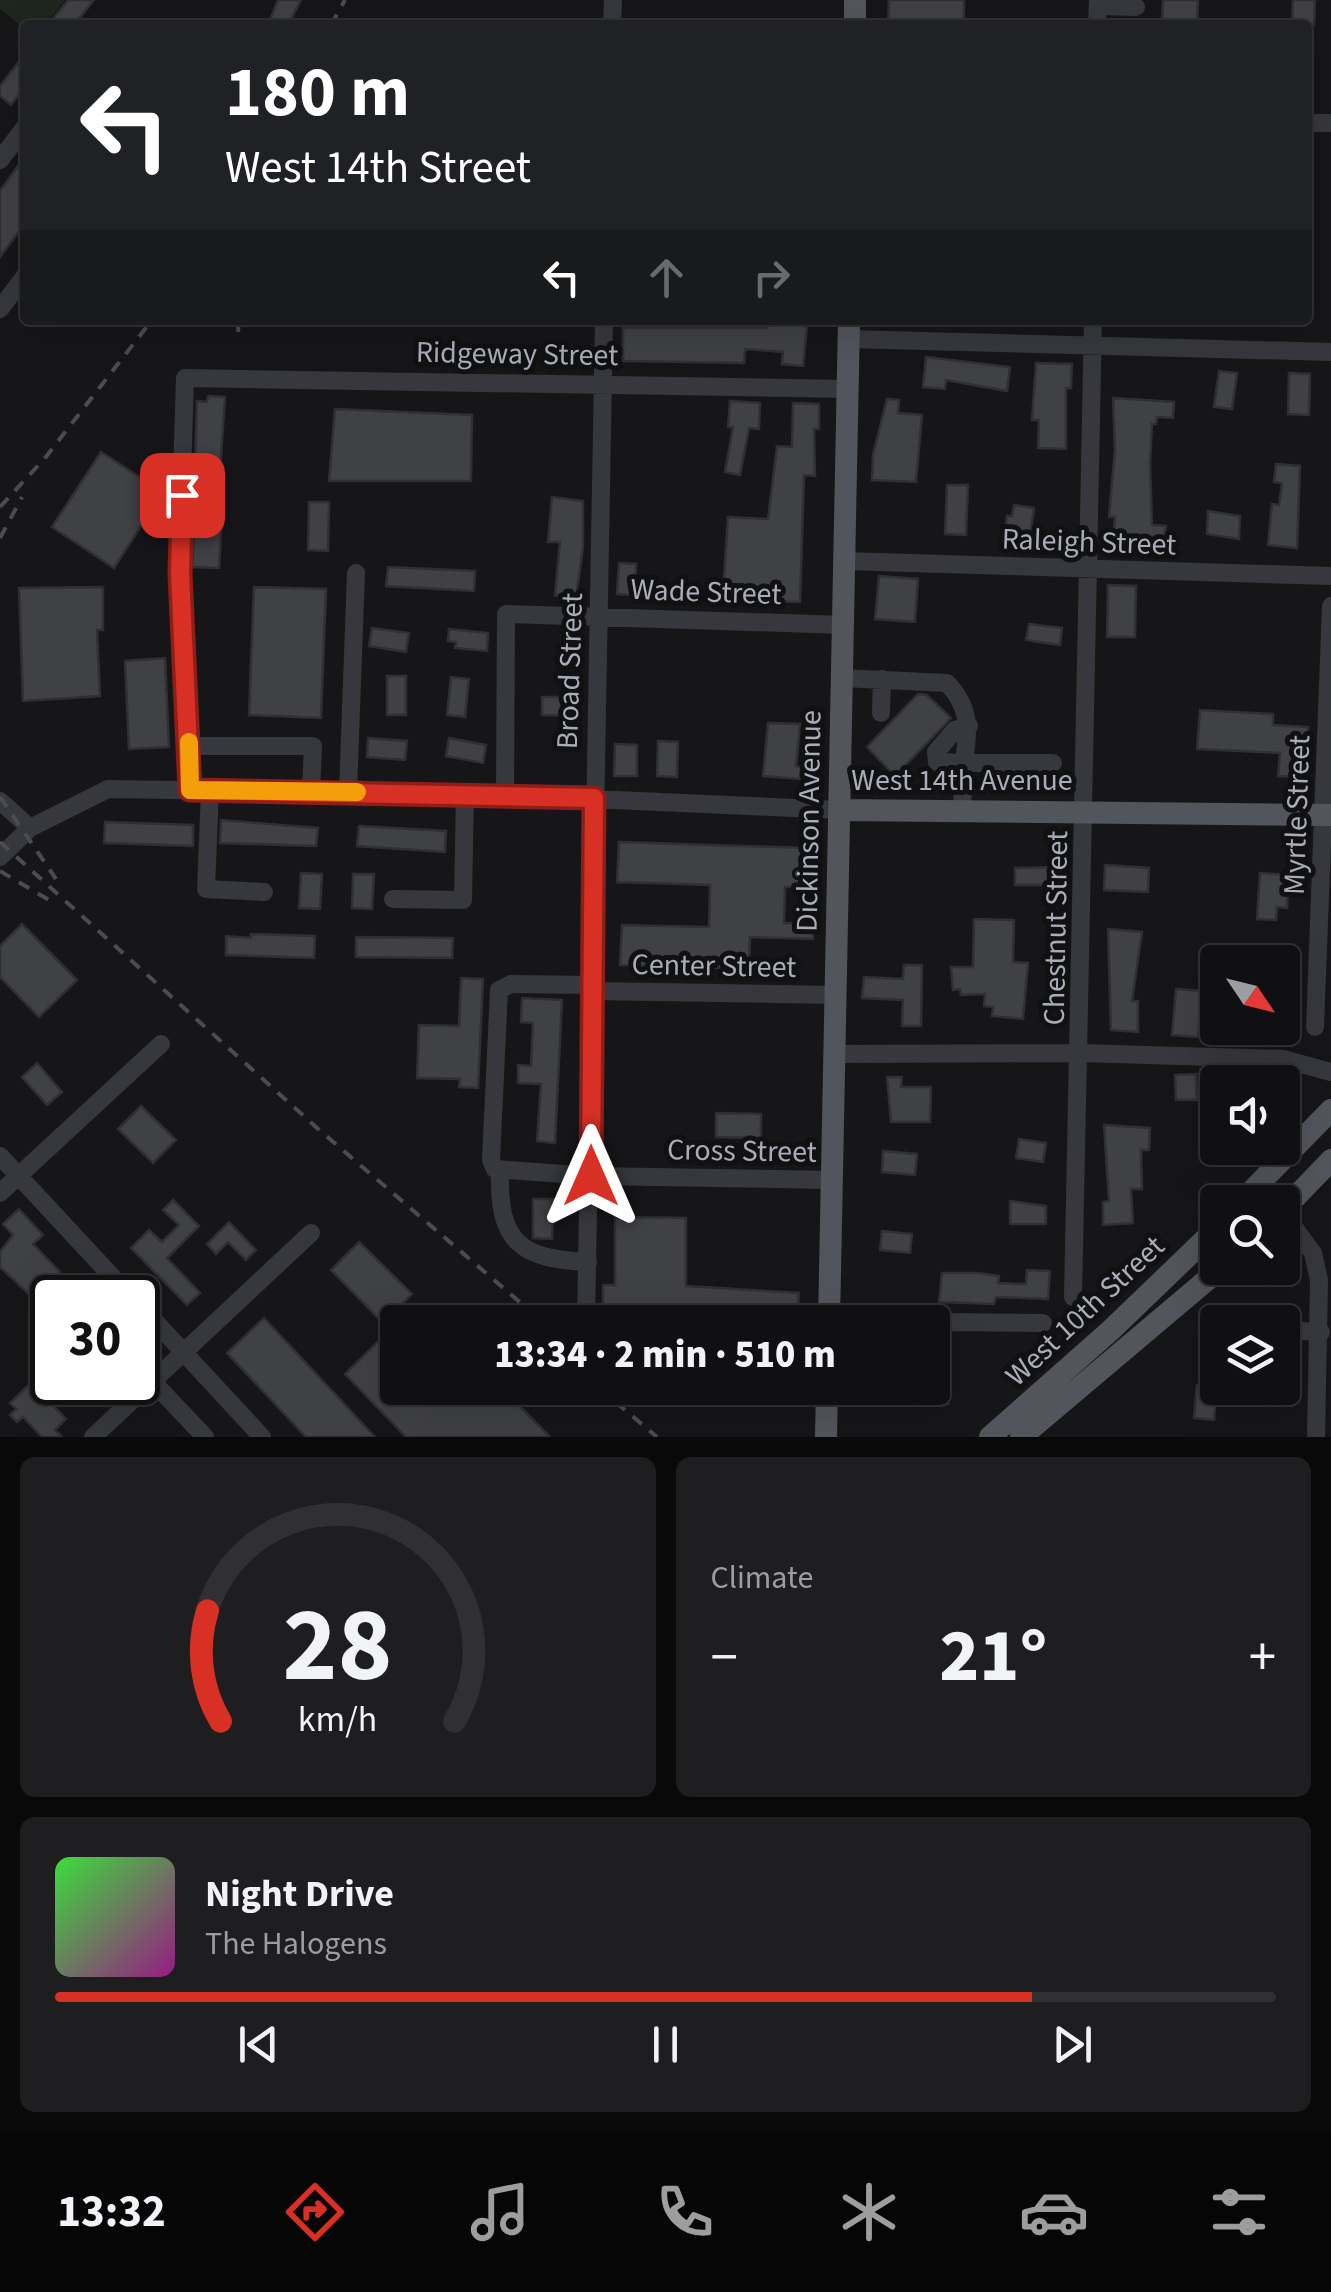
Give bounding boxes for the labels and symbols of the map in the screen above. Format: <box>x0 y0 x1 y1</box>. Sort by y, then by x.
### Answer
street label: Ridgeway Street <box>415 331 619 377</box>
pin <box>140 453 225 538</box>
street label: Raleigh Street <box>1001 517 1177 567</box>
street label: Wade Street <box>630 568 782 616</box>
street label: Broad Street <box>546 592 594 750</box>
street label: Dickinson Avenue <box>786 710 832 932</box>
street label: Myrtle Street <box>1273 734 1321 896</box>
street label: West 14th Avenue <box>851 759 1073 802</box>
street label: Chestnut Street <box>1033 830 1079 1026</box>
street label: Center Street <box>631 943 797 989</box>
north arrow <box>1200 945 1300 1045</box>
position arrow <box>539 1124 643 1228</box>
street label: Cross Street <box>667 1128 817 1174</box>
street label: West 10th Street <box>996 1226 1174 1396</box>
speed limit sign: 30 <box>30 1275 160 1405</box>

